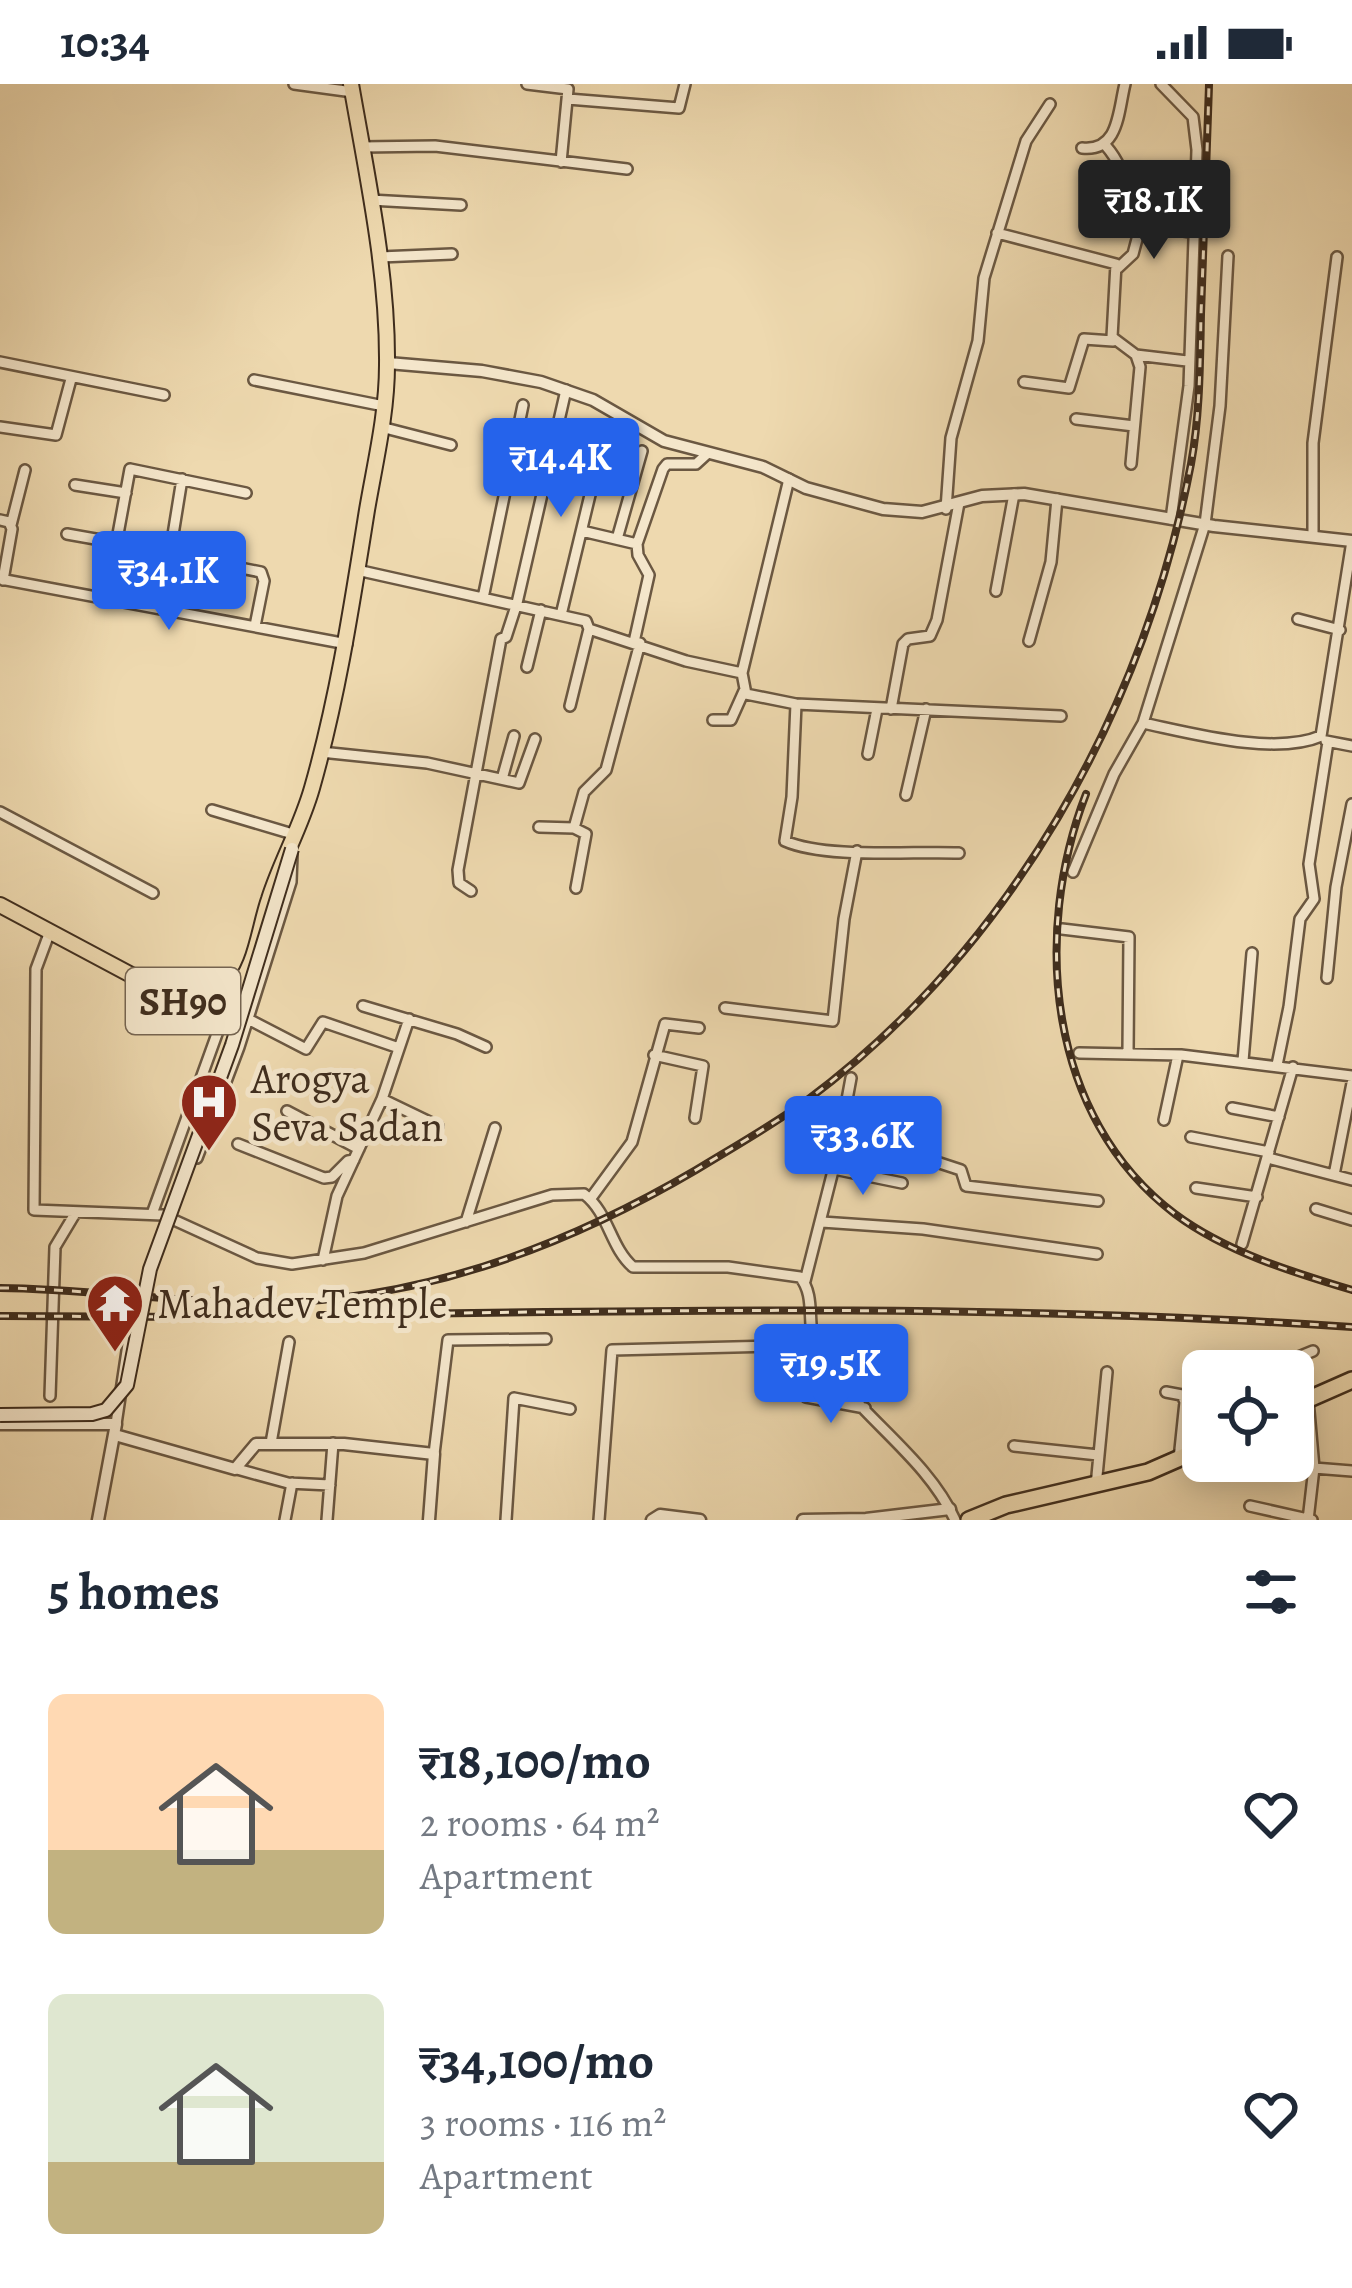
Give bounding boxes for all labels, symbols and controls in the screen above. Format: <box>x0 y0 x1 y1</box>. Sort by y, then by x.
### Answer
text: 10:34 <box>60 11 150 73</box>
pin: ₹18.1K <box>1056 160 1252 262</box>
text: ₹18.1K <box>1105 172 1203 225</box>
pin: ₹14.4K <box>463 418 659 520</box>
text: ₹14.4K <box>510 430 612 483</box>
pin: ₹34.1K <box>71 531 267 633</box>
text: ₹34.1K <box>119 543 219 596</box>
road number: SH90 <box>126 968 240 1034</box>
place label: Arogya Seva Sadan <box>250 1050 443 1155</box>
hospital icon: Arogya Seva Sadan <box>178 1071 240 1153</box>
pin: ₹33.6K <box>765 1096 961 1198</box>
text: ₹33.6K <box>812 1108 914 1161</box>
temple icon: Mahadev Temple <box>84 1272 146 1354</box>
place label: Mahadev Temple <box>157 1275 448 1332</box>
pin: ₹19.5K <box>733 1324 929 1426</box>
text: ₹19.5K <box>781 1336 881 1389</box>
map controls <box>1182 1350 1314 1482</box>
button: locate <box>1182 1350 1314 1482</box>
text: 5 homes <box>48 1557 220 1627</box>
icon: filters <box>1238 1559 1304 1625</box>
text: ₹18,100/mo <box>420 1726 651 1796</box>
icon: home <box>144 1742 288 1886</box>
icon: heart <box>1238 1781 1304 1847</box>
text: 2 rooms · 64 m² <box>420 1796 660 1849</box>
text: Apartment <box>420 1849 593 1902</box>
text: ₹34,100/mo <box>420 2026 654 2096</box>
icon: home <box>144 2042 288 2186</box>
icon: heart <box>1238 2081 1304 2147</box>
text: 3 rooms · 116 m² <box>420 2096 666 2149</box>
text: Apartment <box>420 2149 593 2202</box>

